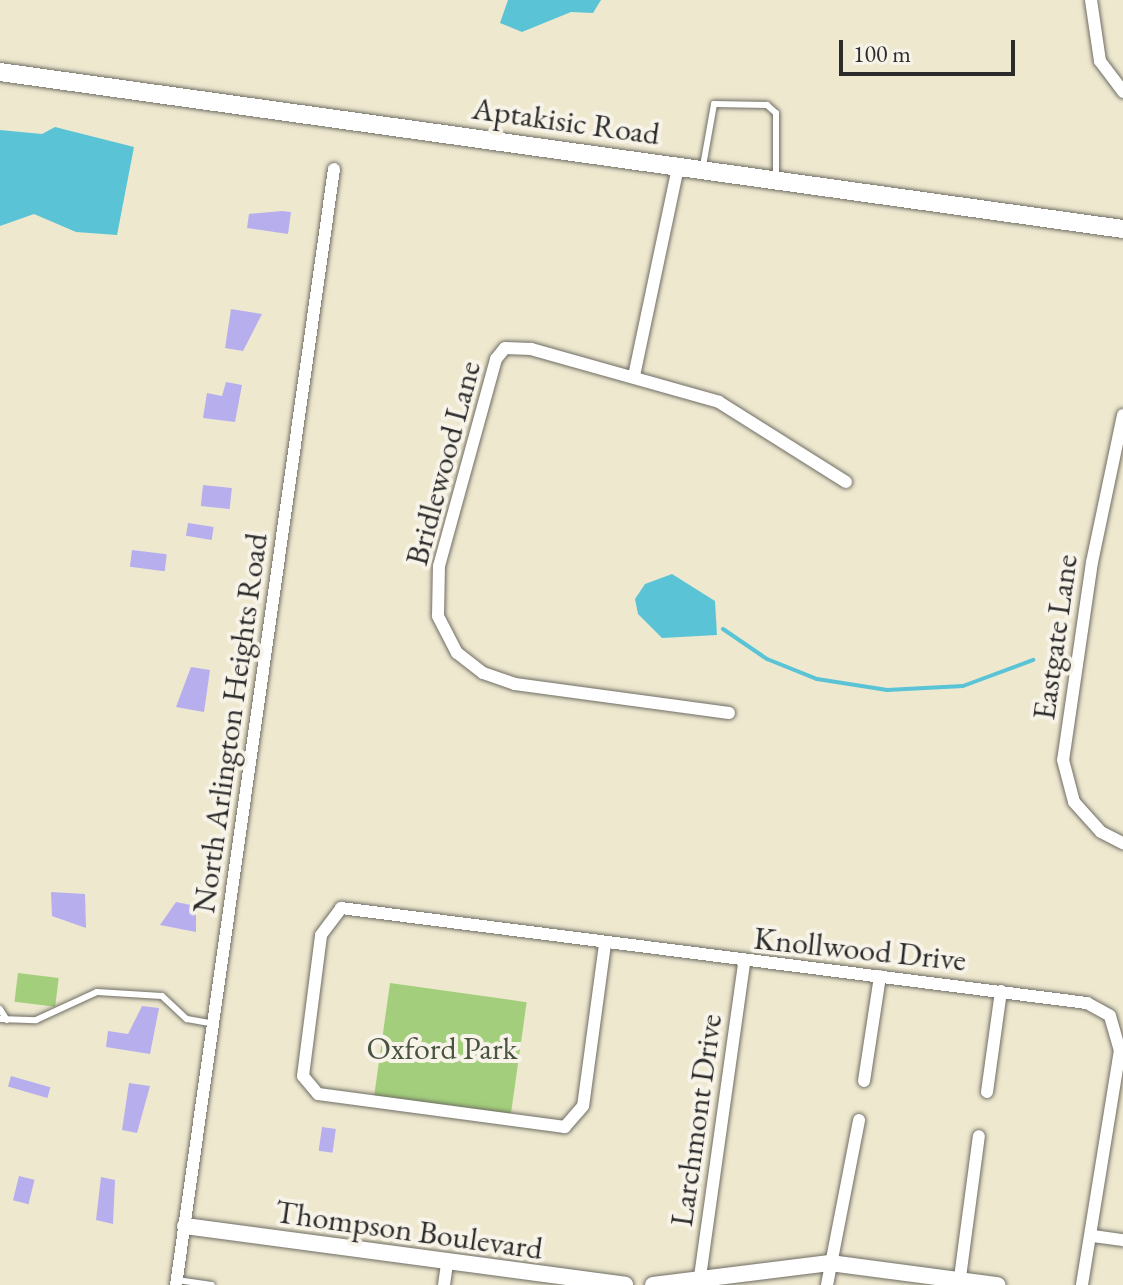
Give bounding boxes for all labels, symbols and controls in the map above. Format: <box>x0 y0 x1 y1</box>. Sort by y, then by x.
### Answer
scale bar <box>843 24 1019 74</box>
text: 100 m <box>853 38 911 69</box>
street label: Aptakisic Road <box>470 89 662 153</box>
street label: Bridlewood Lane <box>397 357 489 569</box>
street label: North Arlington Heights Road <box>184 530 276 916</box>
street label: Eastgate Lane <box>1024 552 1086 722</box>
street label: Knollwood Drive <box>752 919 968 979</box>
street label: Larchmont Drive <box>662 1011 730 1229</box>
park label: Oxford Park <box>366 1029 518 1067</box>
street label: Thompson Boulevard <box>273 1192 545 1268</box>

